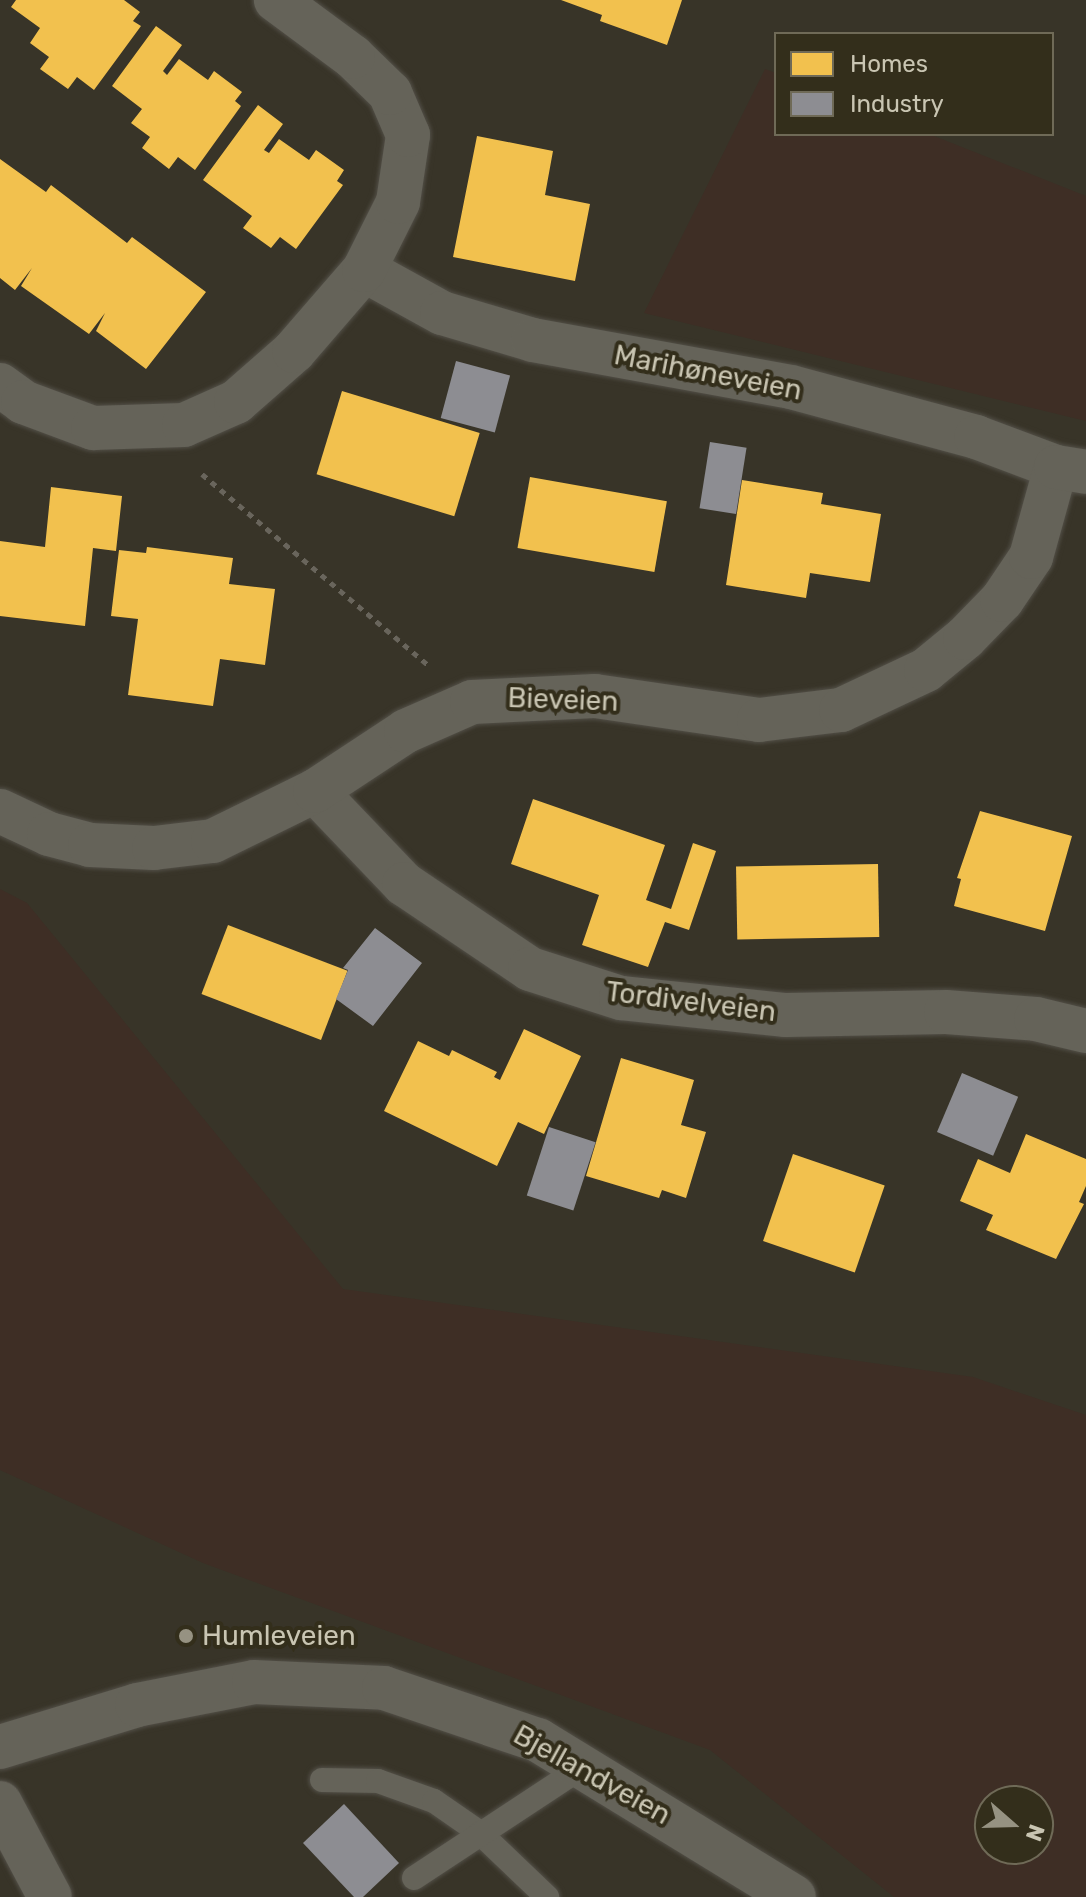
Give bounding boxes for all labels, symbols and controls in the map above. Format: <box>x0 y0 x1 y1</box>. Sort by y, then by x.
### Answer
legend <box>774 32 1054 136</box>
text: Homes <box>850 50 928 78</box>
text: Industry <box>850 90 944 118</box>
street label: Marihøneveien <box>611 338 805 408</box>
street label: Bieveien <box>507 681 619 719</box>
street label: Tordivelveien <box>604 975 778 1029</box>
place label: Humleveien <box>202 1619 356 1653</box>
marker: Humleveien <box>177 1627 195 1645</box>
street label: Bjellandveien <box>508 1718 676 1832</box>
north arrow <box>974 1785 1054 1865</box>
text: N <box>1020 1821 1051 1845</box>

